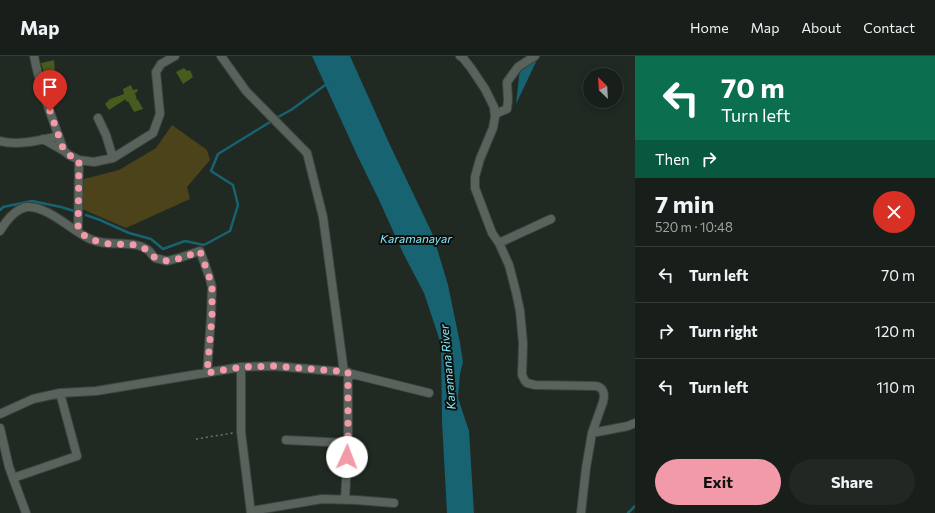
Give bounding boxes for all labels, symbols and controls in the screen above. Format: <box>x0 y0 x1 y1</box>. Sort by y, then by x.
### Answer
text: Map <box>20 16 59 39</box>
text: Home <box>690 19 729 36</box>
text: Map <box>751 19 779 36</box>
text: About <box>801 19 841 36</box>
text: Contact <box>863 19 915 36</box>
north arrow <box>583 68 623 108</box>
map controls <box>583 68 623 108</box>
pin <box>33 70 67 111</box>
text: 70 m <box>721 70 785 104</box>
icon: left <box>655 72 707 124</box>
icon: arrive <box>39 76 61 98</box>
text: Turn left <box>721 104 790 126</box>
icon: right <box>698 148 720 170</box>
text: Then <box>655 150 690 168</box>
text: 7 min <box>655 189 714 218</box>
button: close <box>873 191 915 233</box>
text: 520 m · 10:48 <box>655 219 733 235</box>
water label: Karamanayar <box>380 231 453 245</box>
icon: left <box>655 264 677 286</box>
text: Turn left <box>689 266 748 284</box>
text: 70 m <box>881 266 915 284</box>
icon: right <box>655 320 677 342</box>
text: Turn right <box>689 322 758 340</box>
text: 120 m <box>875 322 915 340</box>
water label: Karamana River <box>436 323 458 410</box>
icon: left <box>655 376 677 398</box>
text: Turn left <box>689 378 748 396</box>
text: 110 m <box>876 378 915 396</box>
position arrow <box>326 436 368 478</box>
button: Exit <box>655 459 781 505</box>
button: Share <box>789 459 915 505</box>

